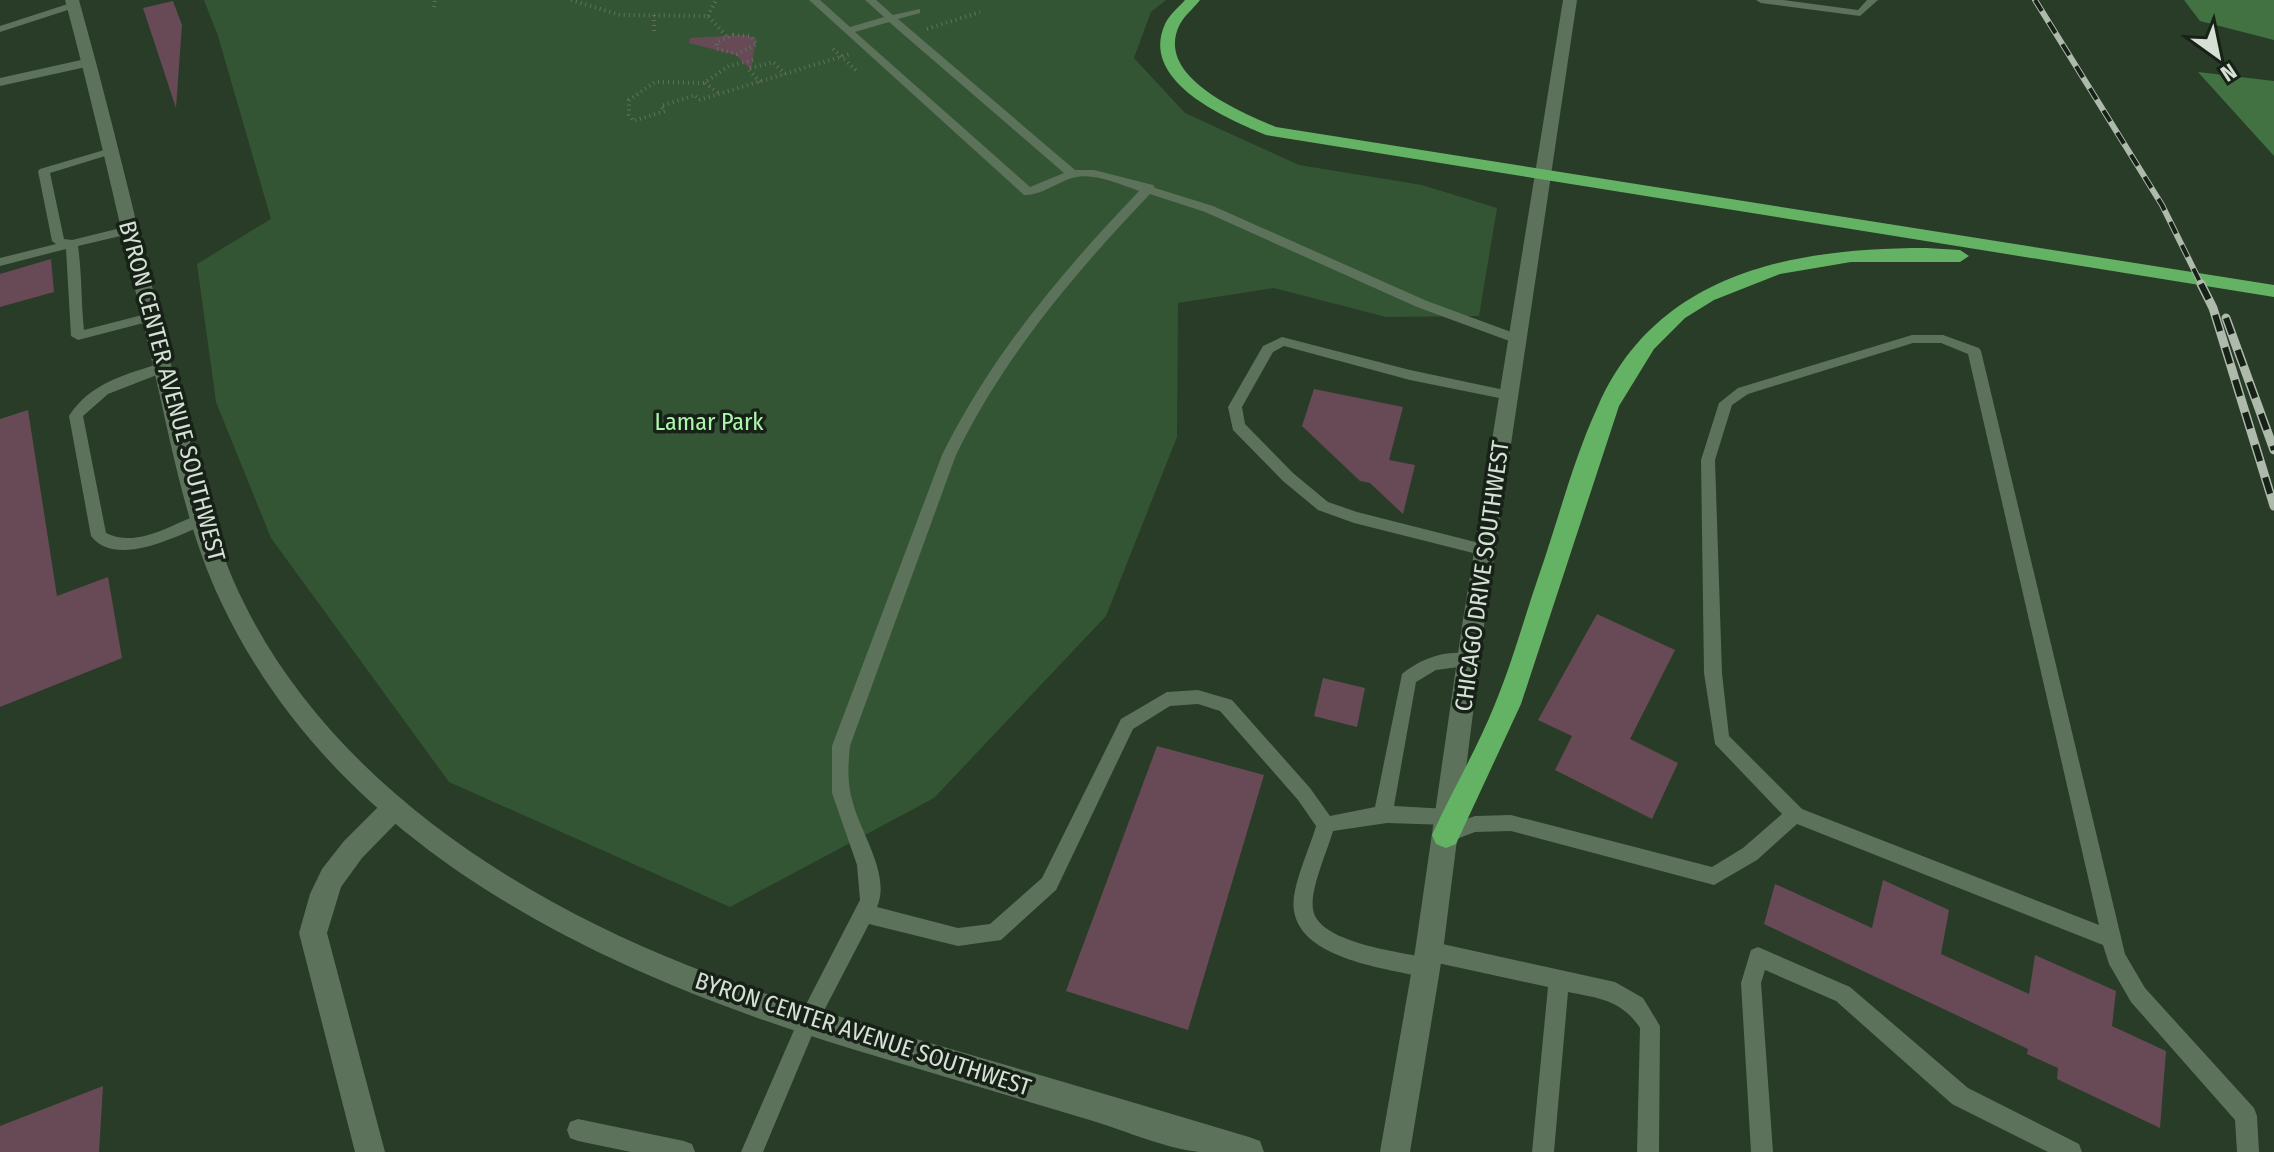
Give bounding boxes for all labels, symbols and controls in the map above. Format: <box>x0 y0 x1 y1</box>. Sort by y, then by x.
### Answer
north arrow <box>2178 16 2258 96</box>
text: N <box>2216 57 2242 87</box>
street label: BYRON CENTER AVENUE SOUTHWEST <box>113 218 231 564</box>
park label: Lamar Park <box>654 408 764 436</box>
street label: CHICAGO DRIVE SOUTHWEST <box>1449 439 1515 713</box>
street label: BYRON CENTER AVENUE SOUTHWEST <box>692 966 1034 1102</box>

